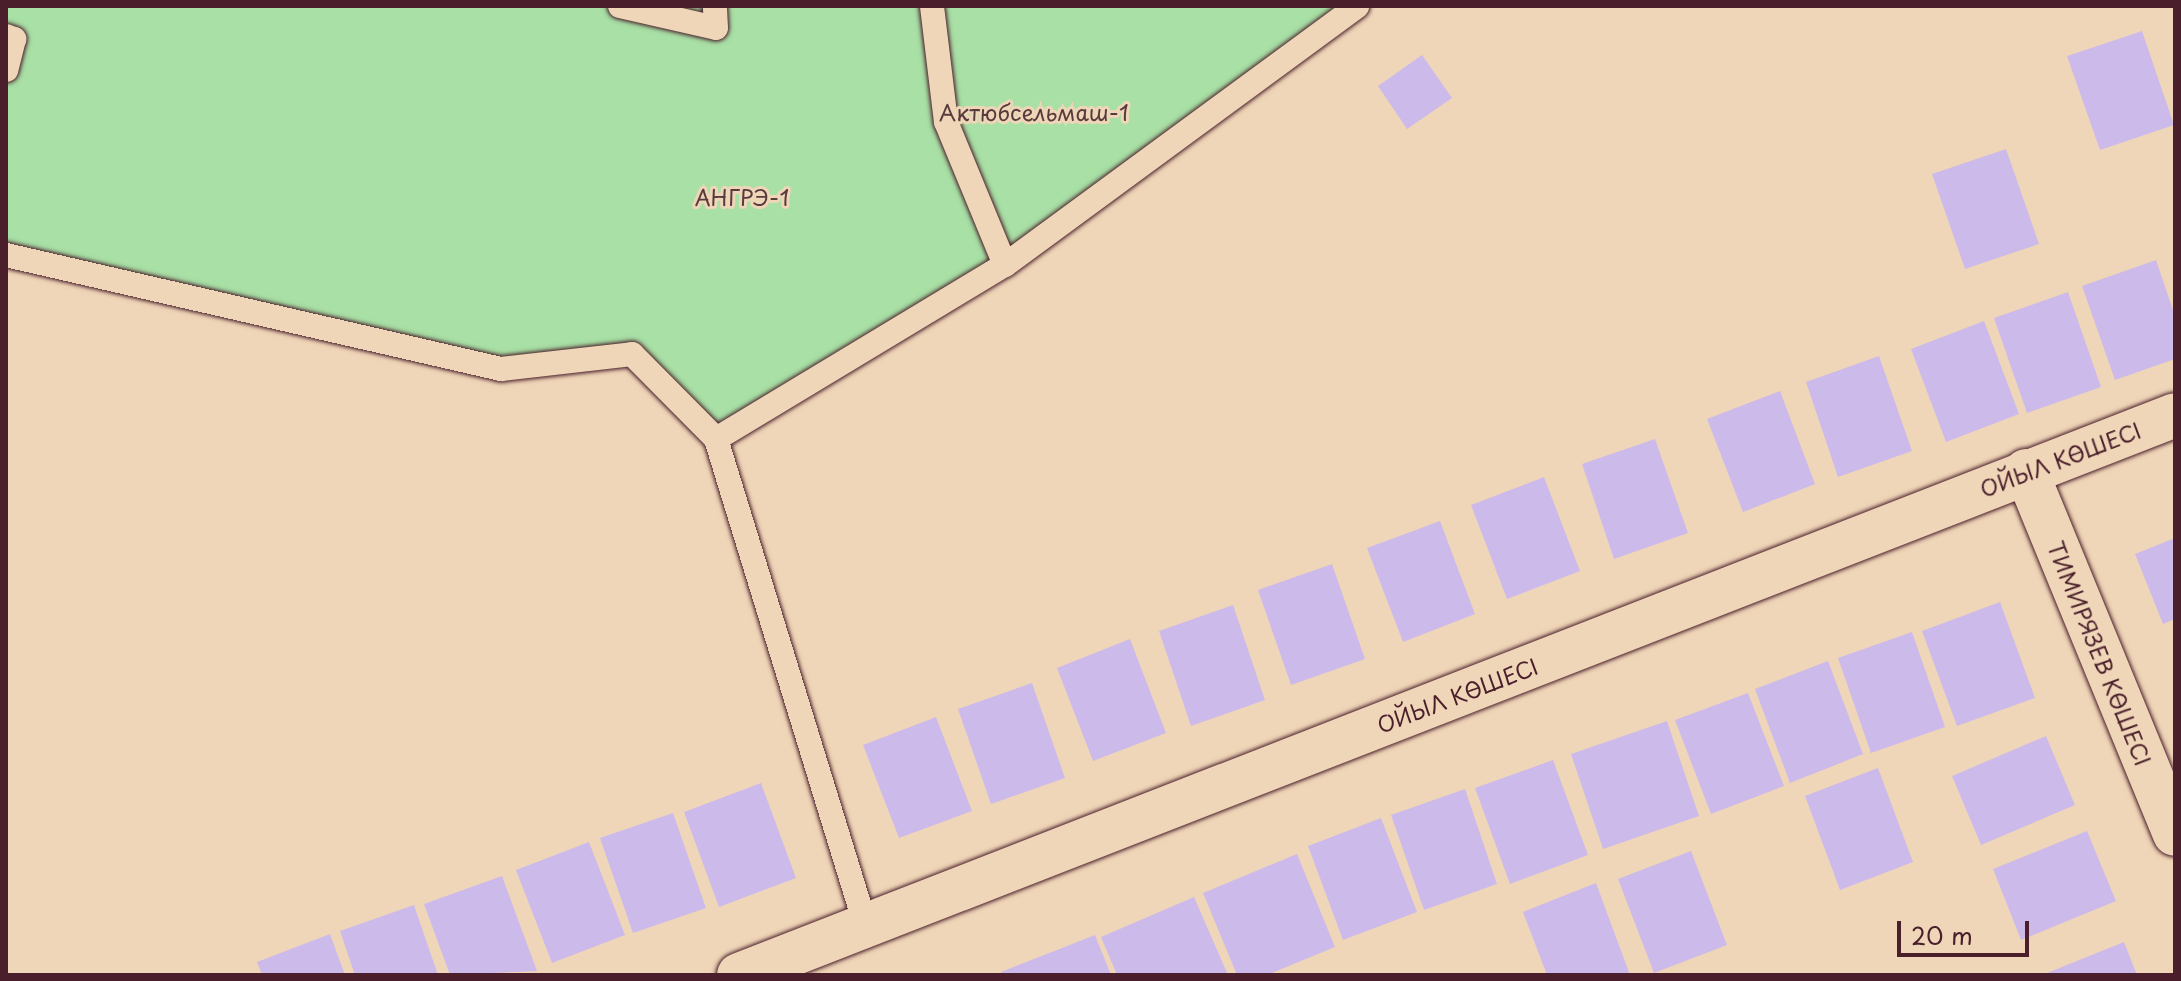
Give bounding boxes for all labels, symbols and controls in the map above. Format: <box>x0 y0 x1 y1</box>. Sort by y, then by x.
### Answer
park label: Актюбсельмаш-1 <box>939 99 1129 125</box>
park label: АНГРЭ-1 <box>695 184 789 210</box>
street label: ОЙЫЛ КӨШЕСІ <box>1976 416 2144 502</box>
street label: ТИМИРЯЗЕВ КӨШЕСІ <box>2043 537 2157 769</box>
street label: ОЙЫЛ КӨШЕСІ <box>1373 652 1541 738</box>
scale bar <box>1901 905 2033 955</box>
text: 20 m <box>1911 917 1973 953</box>

